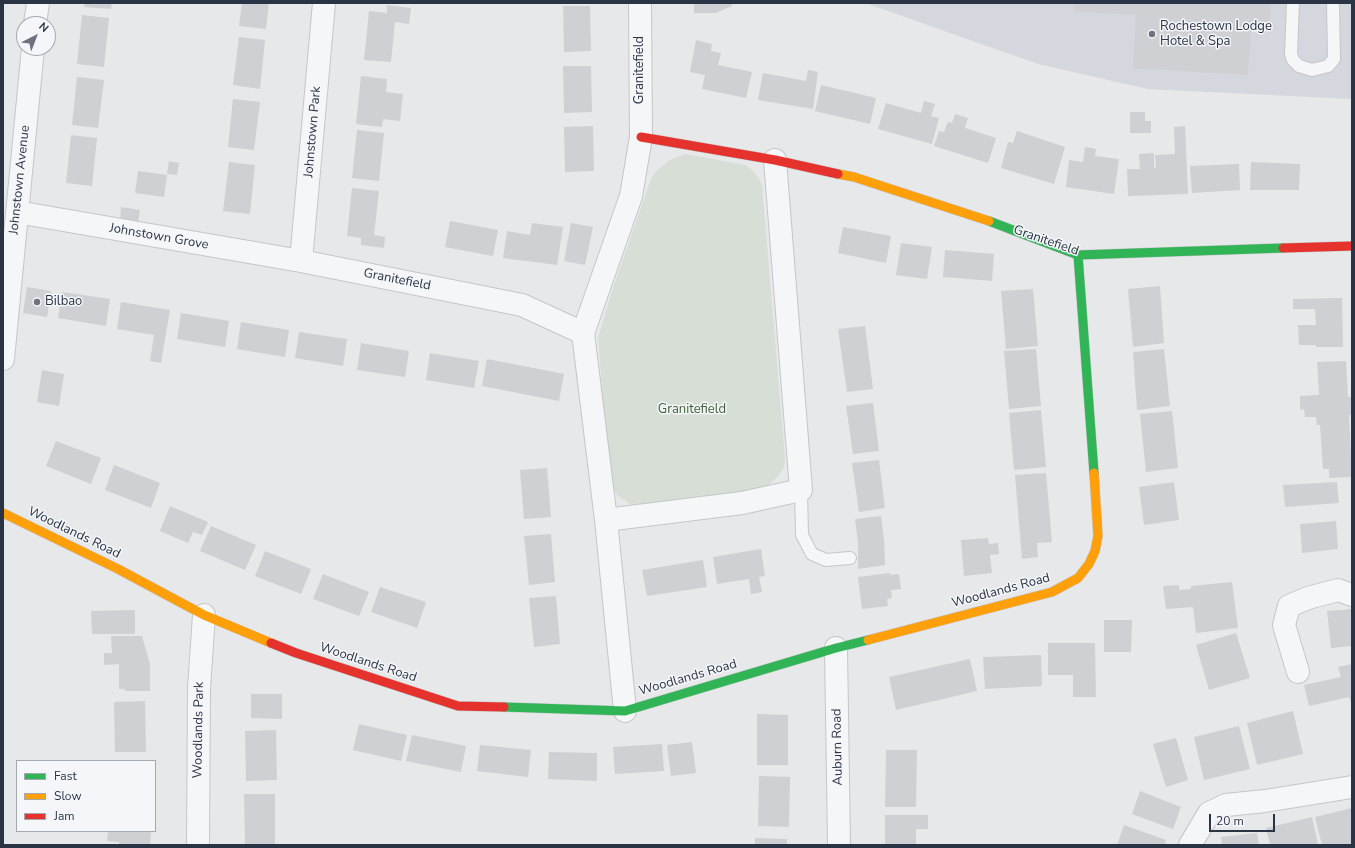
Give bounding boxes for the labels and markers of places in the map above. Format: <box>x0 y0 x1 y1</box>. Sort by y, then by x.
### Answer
place label: Rochestown Lodge Hotel & Spa <box>1160 19 1272 50</box>
marker: Rochestown Lodge Hotel & Spa <box>1147 29 1157 39</box>
place label: Bilbao <box>45 294 82 310</box>
marker: Bilbao <box>32 297 42 307</box>

